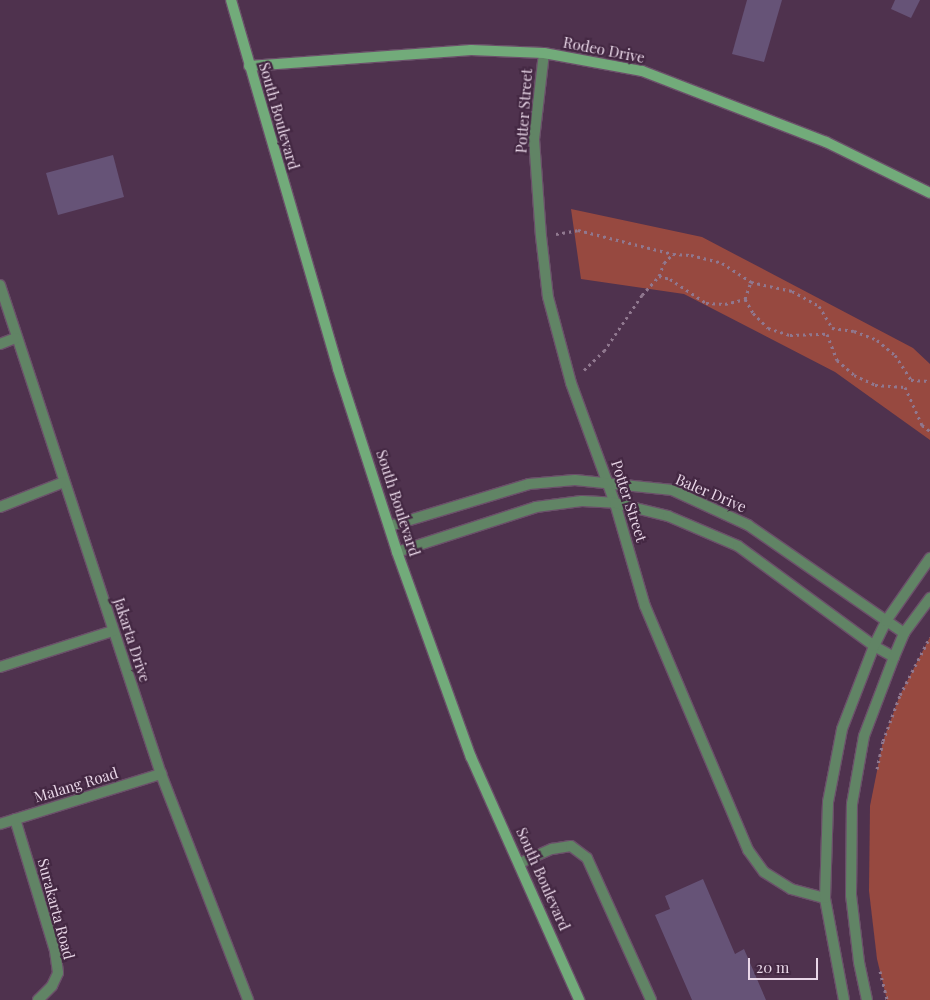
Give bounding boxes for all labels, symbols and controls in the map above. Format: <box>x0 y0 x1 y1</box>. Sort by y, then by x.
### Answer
street label: Rodeo Drive <box>562 33 646 67</box>
street label: South Boulevard <box>255 60 303 172</box>
street label: Potter Street <box>512 68 536 154</box>
street label: South Boulevard <box>372 448 424 558</box>
street label: Potter Street <box>607 458 651 544</box>
street label: Baler Drive <box>673 470 749 516</box>
street label: Jakarta Drive <box>110 596 154 684</box>
street label: Malang Road <box>32 764 120 806</box>
street label: South Boulevard <box>512 825 574 933</box>
street label: Surakarta Road <box>34 857 78 961</box>
scale bar <box>750 948 820 980</box>
text: 20 m <box>756 957 789 977</box>

